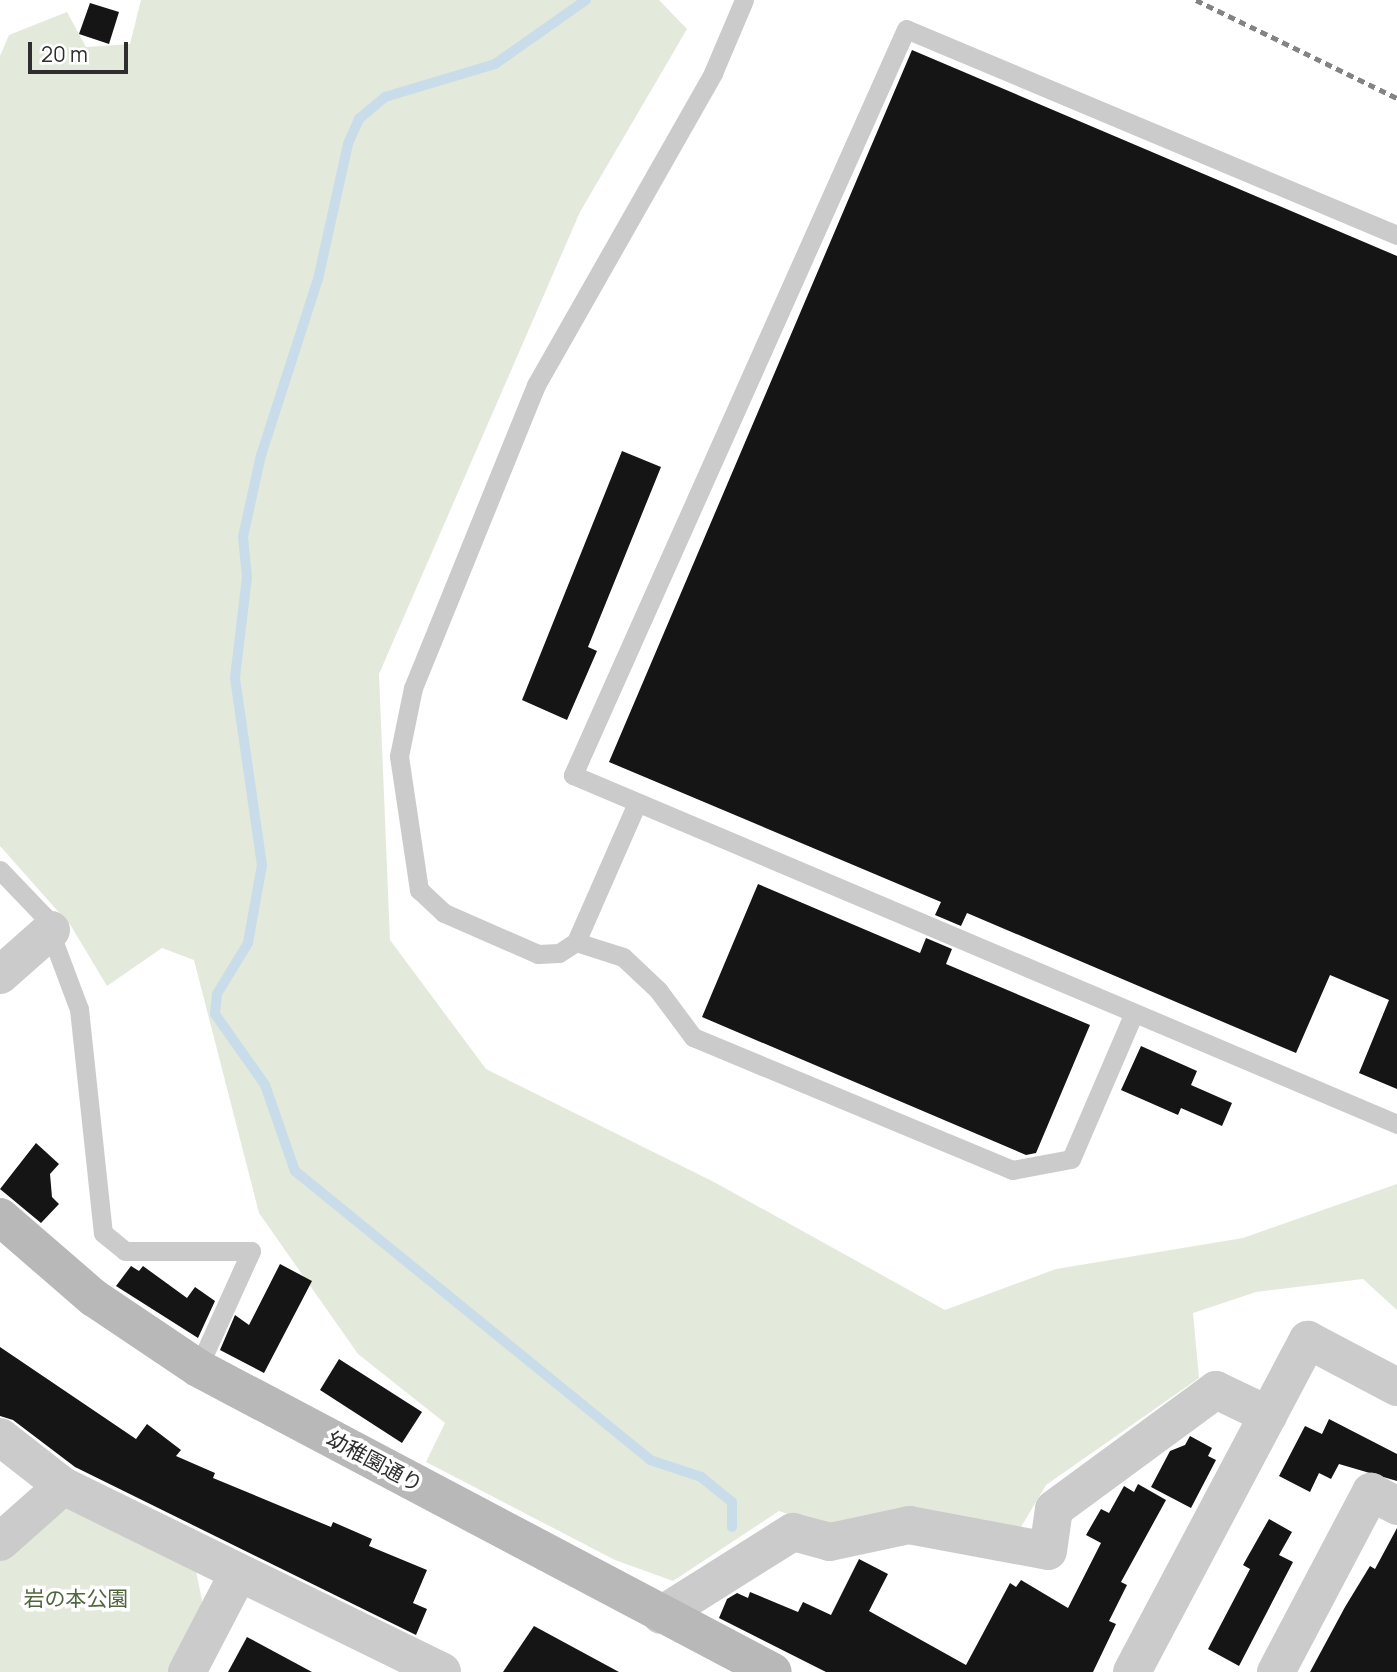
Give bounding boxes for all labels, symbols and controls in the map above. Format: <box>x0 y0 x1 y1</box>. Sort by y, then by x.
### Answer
scale bar <box>32 28 131 72</box>
text: 20 m <box>41 40 88 68</box>
street label: 幼稚園通り <box>323 1425 427 1497</box>
park label: 岩の本公園 <box>24 1585 128 1611</box>

